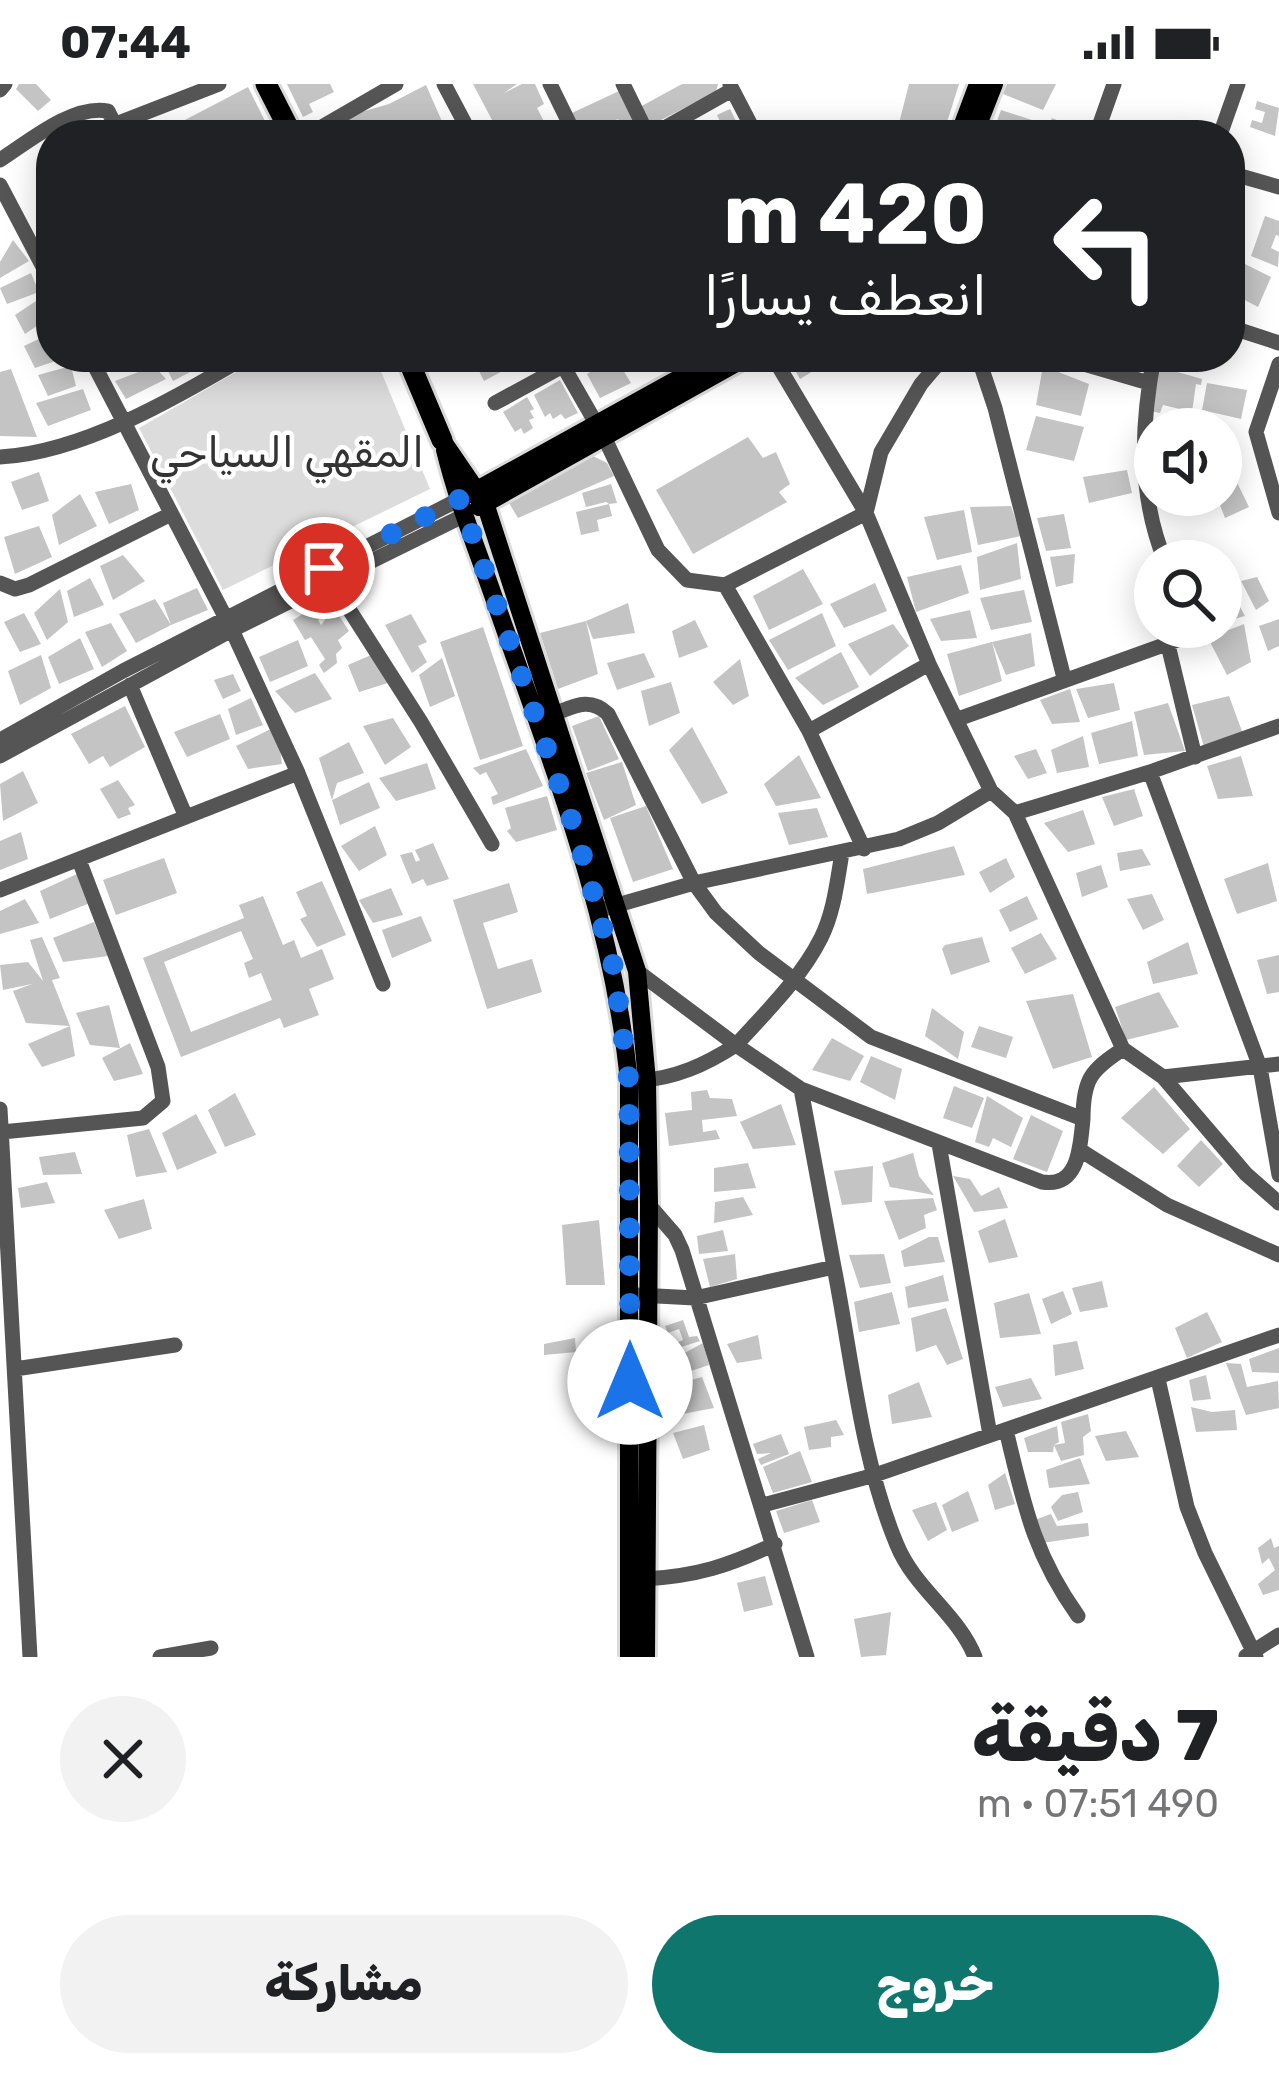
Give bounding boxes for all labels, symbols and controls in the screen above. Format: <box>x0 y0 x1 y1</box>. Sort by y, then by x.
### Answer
text: 07:44 <box>60 16 191 69</box>
text: 420 m <box>723 164 987 264</box>
icon: left <box>1029 168 1185 324</box>
text: انعطف يسارًا <box>704 265 987 329</box>
map controls <box>1134 408 1242 648</box>
button: sound <box>1134 408 1242 516</box>
park label: المقهي السياحي <box>150 428 424 484</box>
pin <box>273 517 375 619</box>
icon: arrive <box>291 535 357 601</box>
button: search <box>1134 540 1242 648</box>
position arrow <box>567 1319 693 1445</box>
text: 7 دقيقة <box>972 1693 1219 1778</box>
button: close <box>60 1696 186 1822</box>
text: 490 m · 07:51 <box>977 1781 1219 1827</box>
button: مشاركة <box>60 1915 628 2053</box>
button: خروج <box>652 1915 1219 2053</box>

